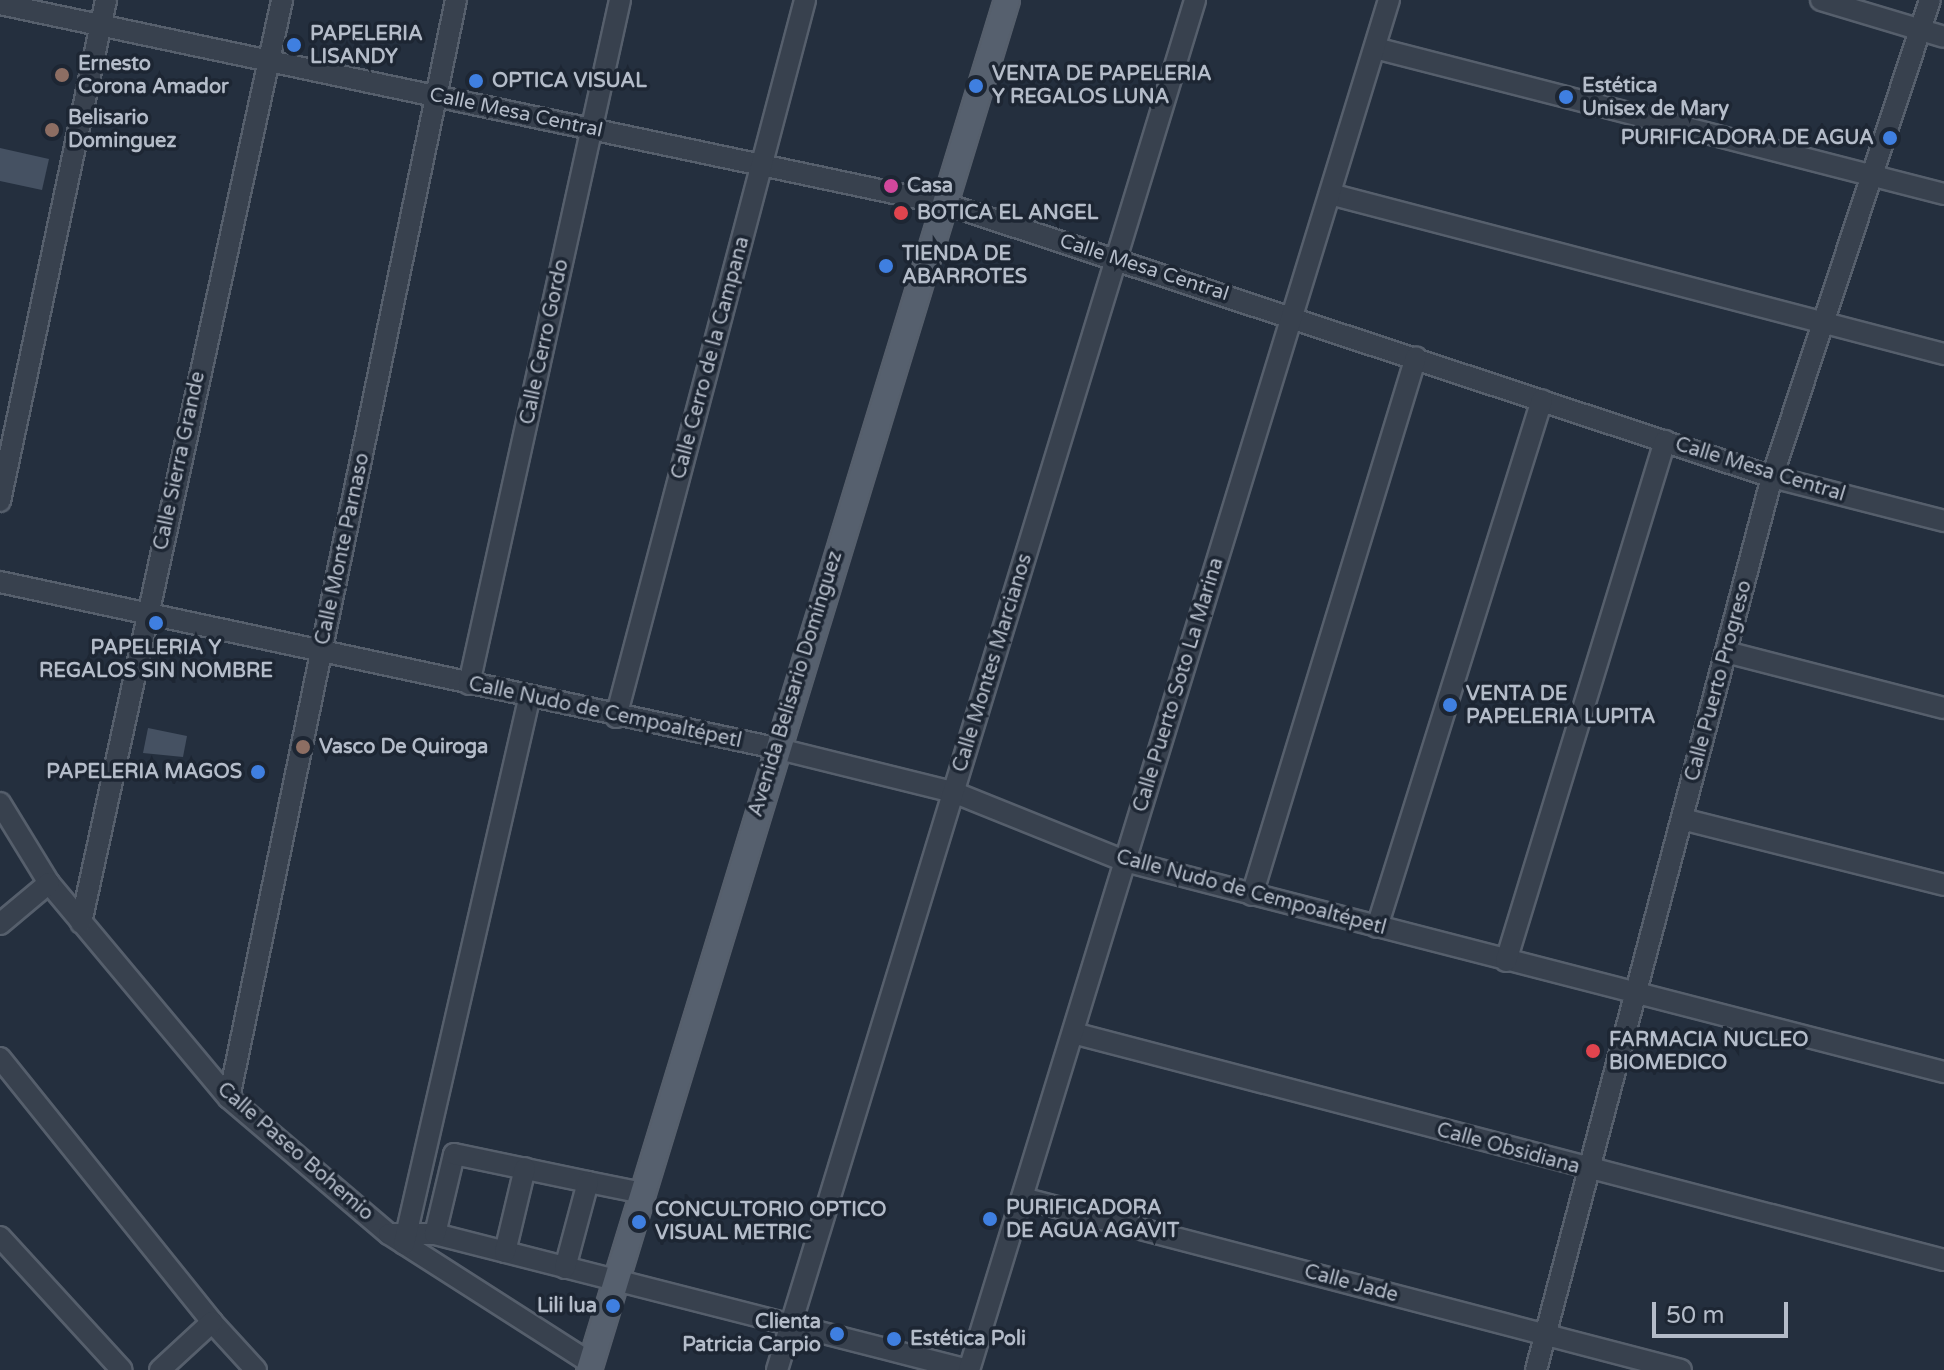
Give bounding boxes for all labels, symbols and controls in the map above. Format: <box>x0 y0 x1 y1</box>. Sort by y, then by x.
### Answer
place label: PAPELERIA LISANDY <box>310 22 423 69</box>
marker: PAPELERIA LISANDY <box>285 36 303 54</box>
place label: Ernesto Corona Amador <box>78 52 229 99</box>
place label: VENTA DE PAPELERIA Y REGALOS LUNA <box>992 62 1212 109</box>
marker: Ernesto Corona Amador <box>53 66 71 84</box>
place label: OPTICA VISUAL <box>492 69 647 93</box>
marker: OPTICA VISUAL <box>467 72 485 90</box>
place label: Estética Unisex de Mary <box>1582 74 1729 121</box>
marker: VENTA DE PAPELERIA Y REGALOS LUNA <box>967 77 985 95</box>
street label: Calle Mesa Central <box>427 83 605 143</box>
marker: Estética Unisex de Mary <box>1557 88 1575 106</box>
place label: Belisario Dominguez <box>68 106 176 153</box>
marker: Belisario Dominguez <box>43 121 61 139</box>
place label: PURIFICADORA DE AGUA <box>1621 126 1874 150</box>
marker: PURIFICADORA DE AGUA <box>1881 129 1899 147</box>
place label: Casa <box>907 174 953 198</box>
marker: Casa <box>882 177 900 195</box>
place label: BOTICA EL ANGEL <box>917 201 1098 225</box>
marker: BOTICA EL ANGEL <box>892 204 910 222</box>
street label: Calle Mesa Central <box>1056 229 1232 307</box>
street label: Calle Cerro de la Campana <box>667 234 755 482</box>
place label: TIENDA DE ABARROTES <box>902 242 1027 289</box>
street label: Calle Cerro Gordo <box>516 257 574 427</box>
marker: TIENDA DE ABARROTES <box>877 257 895 275</box>
street label: Calle Sierra Grande <box>149 370 211 552</box>
street label: Calle Mesa Central <box>1672 433 1848 507</box>
street label: Calle Monte Parnaso <box>311 451 375 647</box>
street label: Avenida Belisario Domínguez <box>744 548 848 820</box>
street label: Calle Montes Marcianos <box>948 551 1038 775</box>
street label: Calle Puerto Soto La Marina <box>1129 555 1229 815</box>
street label: Calle Puerto Progreso <box>1681 578 1757 784</box>
marker: PAPELERIA Y REGALOS SIN NOMBRE <box>147 614 165 632</box>
place label: PAPELERIA Y REGALOS SIN NOMBRE <box>39 636 273 683</box>
street label: Calle Nudo de Cempoaltépetl <box>466 672 744 754</box>
place label: VENTA DE PAPELERIA LUPITA <box>1466 682 1655 729</box>
marker: VENTA DE PAPELERIA LUPITA <box>1441 696 1459 714</box>
place label: Vasco De Quiroga <box>319 735 488 759</box>
marker: Vasco De Quiroga <box>294 738 312 756</box>
place label: PAPELERIA MAGOS <box>46 760 242 784</box>
marker: PAPELERIA MAGOS <box>249 763 267 781</box>
street label: Calle Nudo de Cempoaltépetl <box>1113 845 1389 941</box>
place label: FARMACIA NUCLEO BIOMEDICO <box>1609 1028 1808 1075</box>
marker: FARMACIA NUCLEO BIOMEDICO <box>1584 1042 1602 1060</box>
street label: Calle Paseo Bohemio <box>212 1078 378 1226</box>
street label: Calle Obsidiana <box>1434 1118 1582 1180</box>
place label: PURIFICADORA DE AGUA AGAVIT <box>1006 1196 1179 1243</box>
place label: CONCULTORIO OPTICO VISUAL METRIC <box>655 1198 887 1245</box>
marker: PURIFICADORA DE AGUA AGAVIT <box>981 1210 999 1228</box>
marker: CONCULTORIO OPTICO VISUAL METRIC <box>630 1213 648 1231</box>
street label: Calle Jade <box>1301 1260 1401 1308</box>
scale bar <box>1656 1286 1792 1336</box>
place label: Lili lua <box>537 1294 597 1318</box>
marker: Lili lua <box>604 1297 622 1315</box>
text: 50 m <box>1666 1301 1724 1330</box>
place label: Clienta Patricia Carpio <box>682 1310 821 1357</box>
marker: Clienta Patricia Carpio <box>828 1325 846 1343</box>
place label: Estética Poli <box>910 1327 1026 1351</box>
marker: Estética Poli <box>885 1330 903 1348</box>

